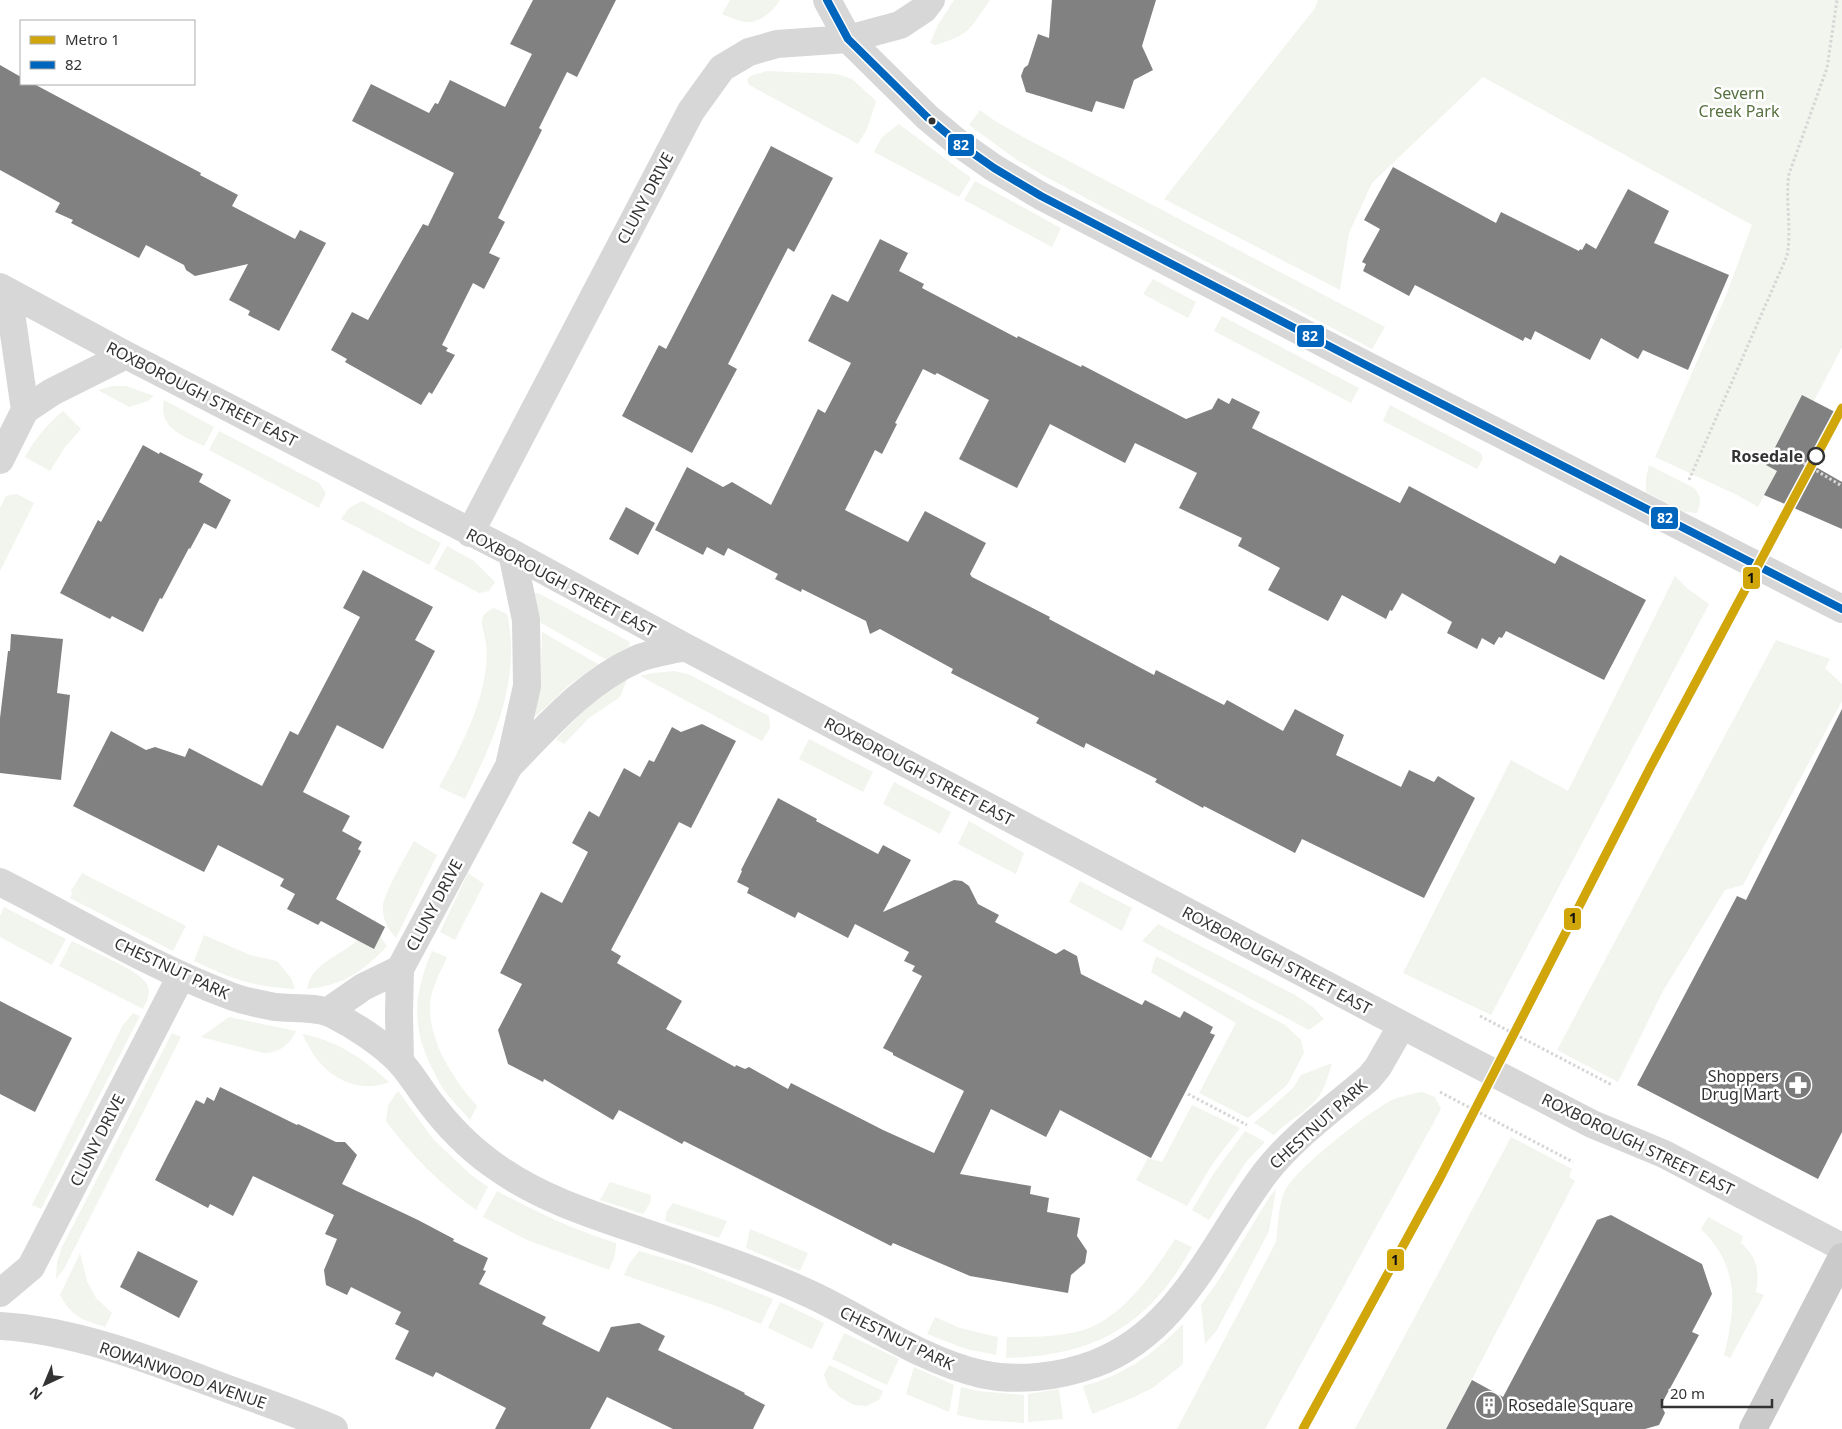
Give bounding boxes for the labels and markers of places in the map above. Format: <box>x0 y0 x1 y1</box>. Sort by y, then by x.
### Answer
unlabelled marker <box>927 116 937 126</box>
place label: Rosedale <box>1731 445 1803 467</box>
marker: Rosedale <box>1807 447 1825 465</box>
place label: Shoppers Drug Mart <box>1701 1065 1779 1105</box>
pharmacy icon: Shoppers Drug Mart <box>1783 1070 1813 1100</box>
building icon: Rosedale Square <box>1474 1390 1504 1420</box>
place label: Rosedale Square <box>1508 1394 1633 1416</box>

